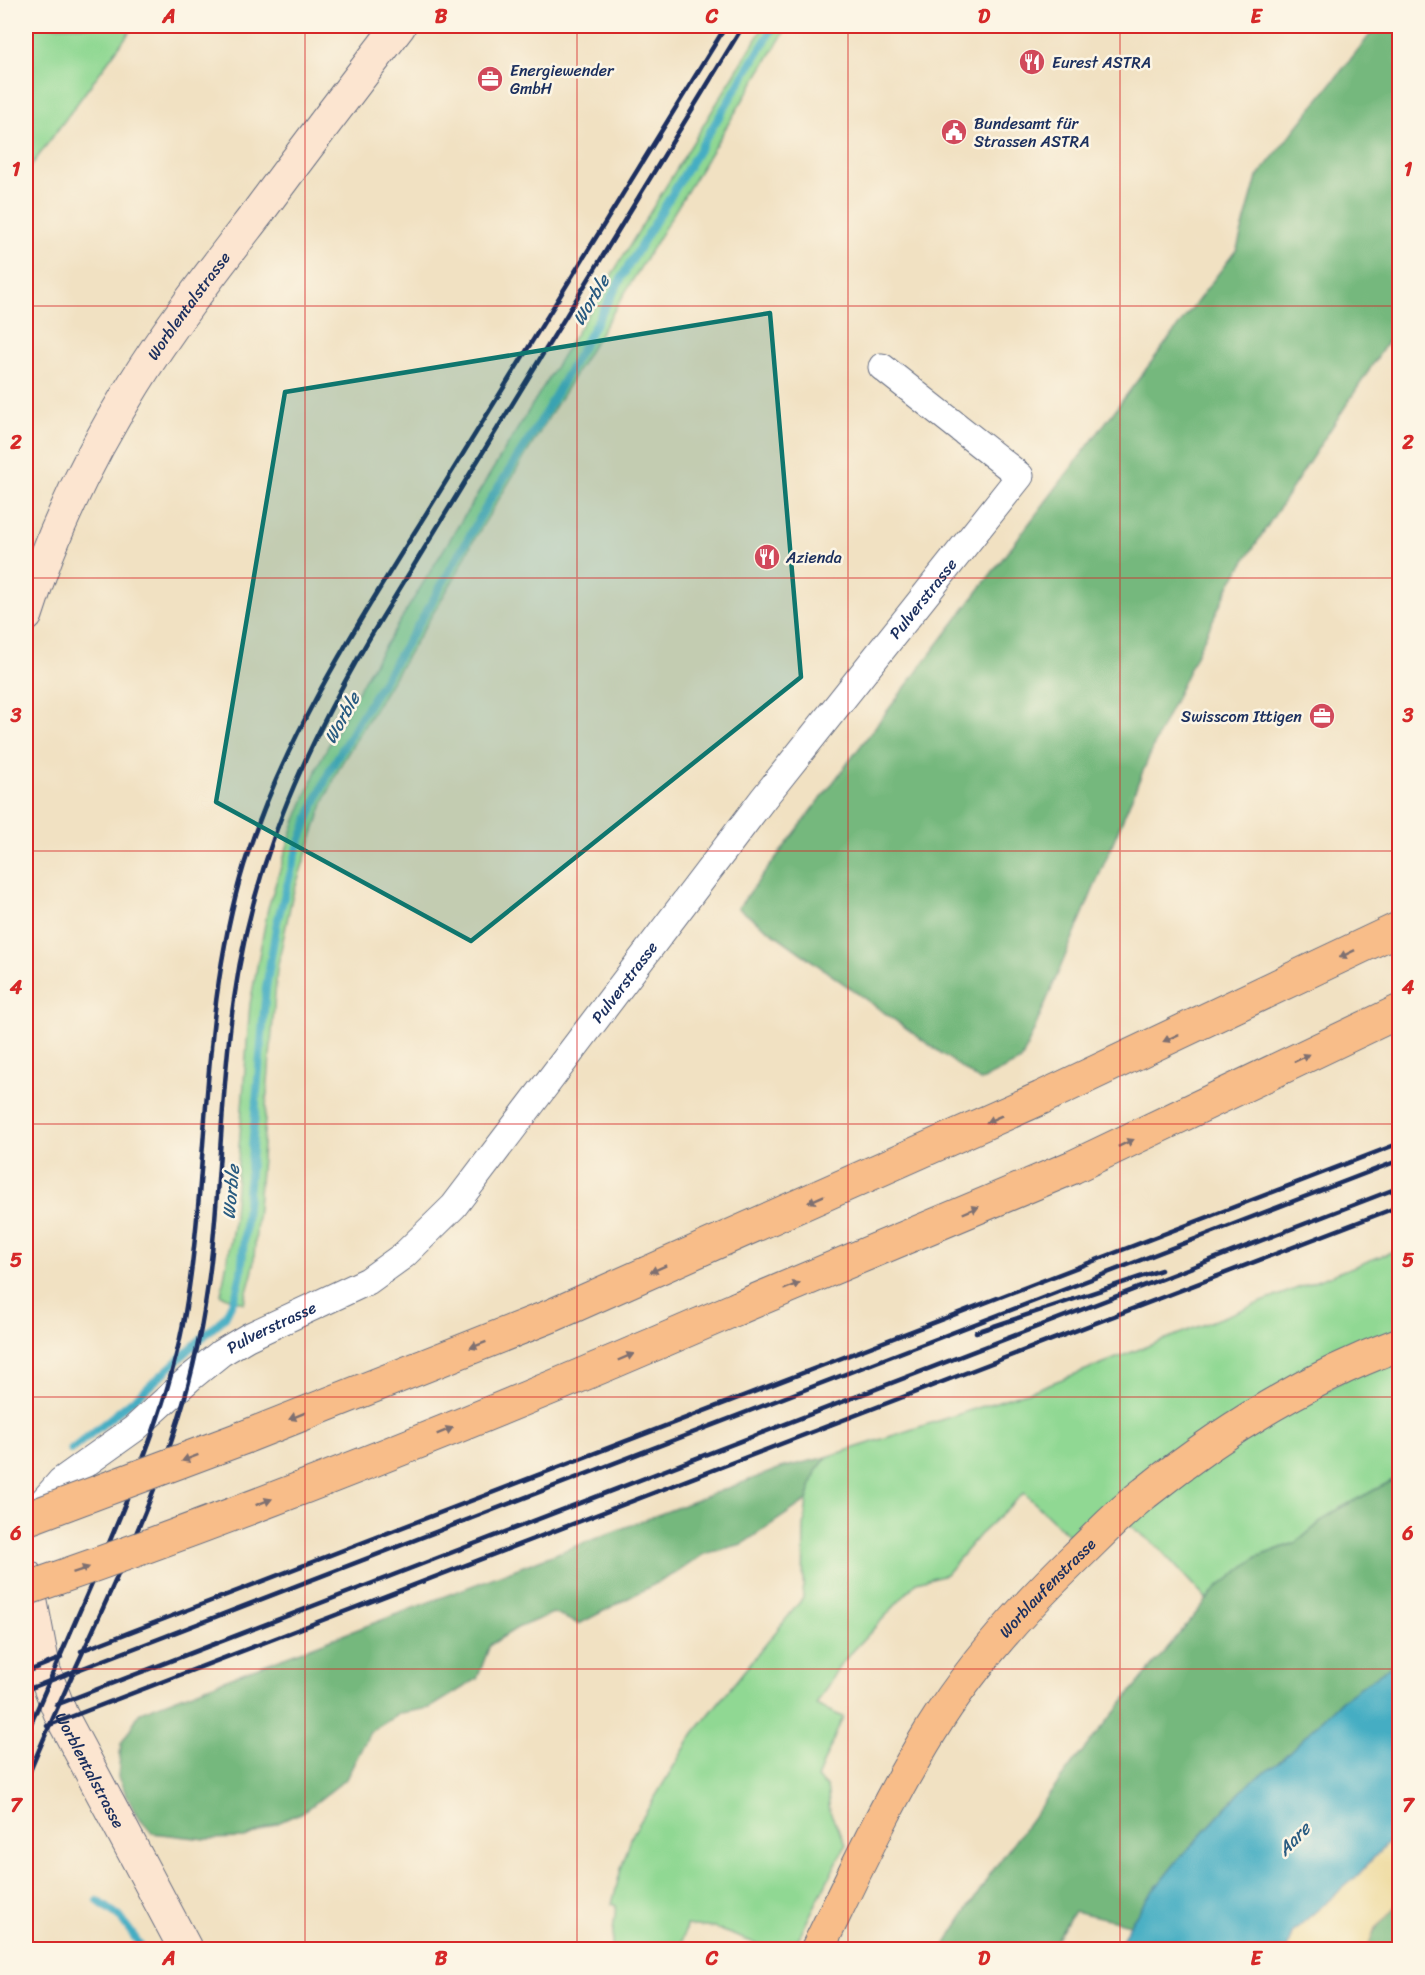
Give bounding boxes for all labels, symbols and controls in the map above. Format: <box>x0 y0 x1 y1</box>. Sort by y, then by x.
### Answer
text: A <box>161 0 176 34</box>
text: B <box>435 0 448 34</box>
text: C <box>705 0 719 34</box>
text: D <box>978 0 991 34</box>
text: E <box>1250 0 1263 34</box>
restaurant icon: Eurest ASTRA <box>1017 47 1047 77</box>
place label: Eurest ASTRA <box>1052 48 1151 77</box>
place label: Energiewender GmbH <box>510 56 615 103</box>
office icon: Energiewender GmbH <box>475 64 505 94</box>
place label: Bundesamt für Strassen ASTRA <box>974 109 1090 156</box>
public building icon: Bundesamt für Strassen ASTRA <box>939 117 969 147</box>
text: 1 <box>12 152 21 187</box>
text: 1 <box>1404 152 1413 187</box>
street label: Worblentalstrasse <box>139 245 238 366</box>
water label: Worble <box>563 267 620 332</box>
text: 2 <box>9 425 22 460</box>
text: 2 <box>1401 425 1414 460</box>
restaurant icon: Azienda <box>752 542 782 572</box>
place label: Azienda <box>785 543 842 572</box>
street label: Pulverstrasse <box>881 552 965 646</box>
water label: Worble <box>315 685 370 750</box>
text: 3 <box>10 698 22 733</box>
text: 3 <box>1402 698 1414 733</box>
office icon: Swisscom Ittigen <box>1307 701 1337 731</box>
place label: Swisscom Ittigen <box>1181 702 1302 731</box>
street label: Pulverstrasse <box>584 935 665 1030</box>
one-way arrow <box>1338 949 1355 958</box>
text: 4 <box>9 970 23 1005</box>
text: 4 <box>1401 970 1415 1005</box>
one-way arrow <box>1162 1033 1179 1042</box>
one-way arrow <box>1293 1054 1310 1063</box>
one-way arrow <box>985 1115 1002 1124</box>
one-way arrow <box>1117 1138 1134 1147</box>
water label: Worble <box>213 1162 249 1220</box>
one-way arrow <box>806 1194 824 1204</box>
one-way arrow <box>963 1205 981 1215</box>
text: 5 <box>10 1243 22 1278</box>
text: 5 <box>1402 1243 1414 1278</box>
one-way arrow <box>649 1265 667 1274</box>
one-way arrow <box>783 1281 801 1291</box>
street label: Pulverstrasse <box>221 1293 321 1362</box>
one-way arrow <box>469 1340 487 1350</box>
one-way arrow <box>617 1352 635 1362</box>
one-way arrow <box>288 1412 306 1421</box>
one-way arrow <box>436 1425 454 1435</box>
one-way arrow <box>181 1454 199 1463</box>
one-way arrow <box>255 1497 273 1507</box>
text: 6 <box>9 1516 22 1551</box>
text: 6 <box>1401 1516 1414 1551</box>
street label: Worblaufenstrasse <box>991 1531 1103 1645</box>
one-way arrow <box>72 1565 90 1574</box>
street label: Worblentalstrasse <box>47 1707 133 1834</box>
text: 7 <box>10 1788 23 1823</box>
text: 7 <box>1402 1788 1415 1823</box>
water label: Aare <box>1269 1813 1320 1864</box>
text: A <box>161 1941 176 1975</box>
text: B <box>435 1941 448 1975</box>
text: C <box>705 1941 719 1975</box>
text: D <box>978 1941 991 1975</box>
text: E <box>1250 1941 1263 1975</box>

